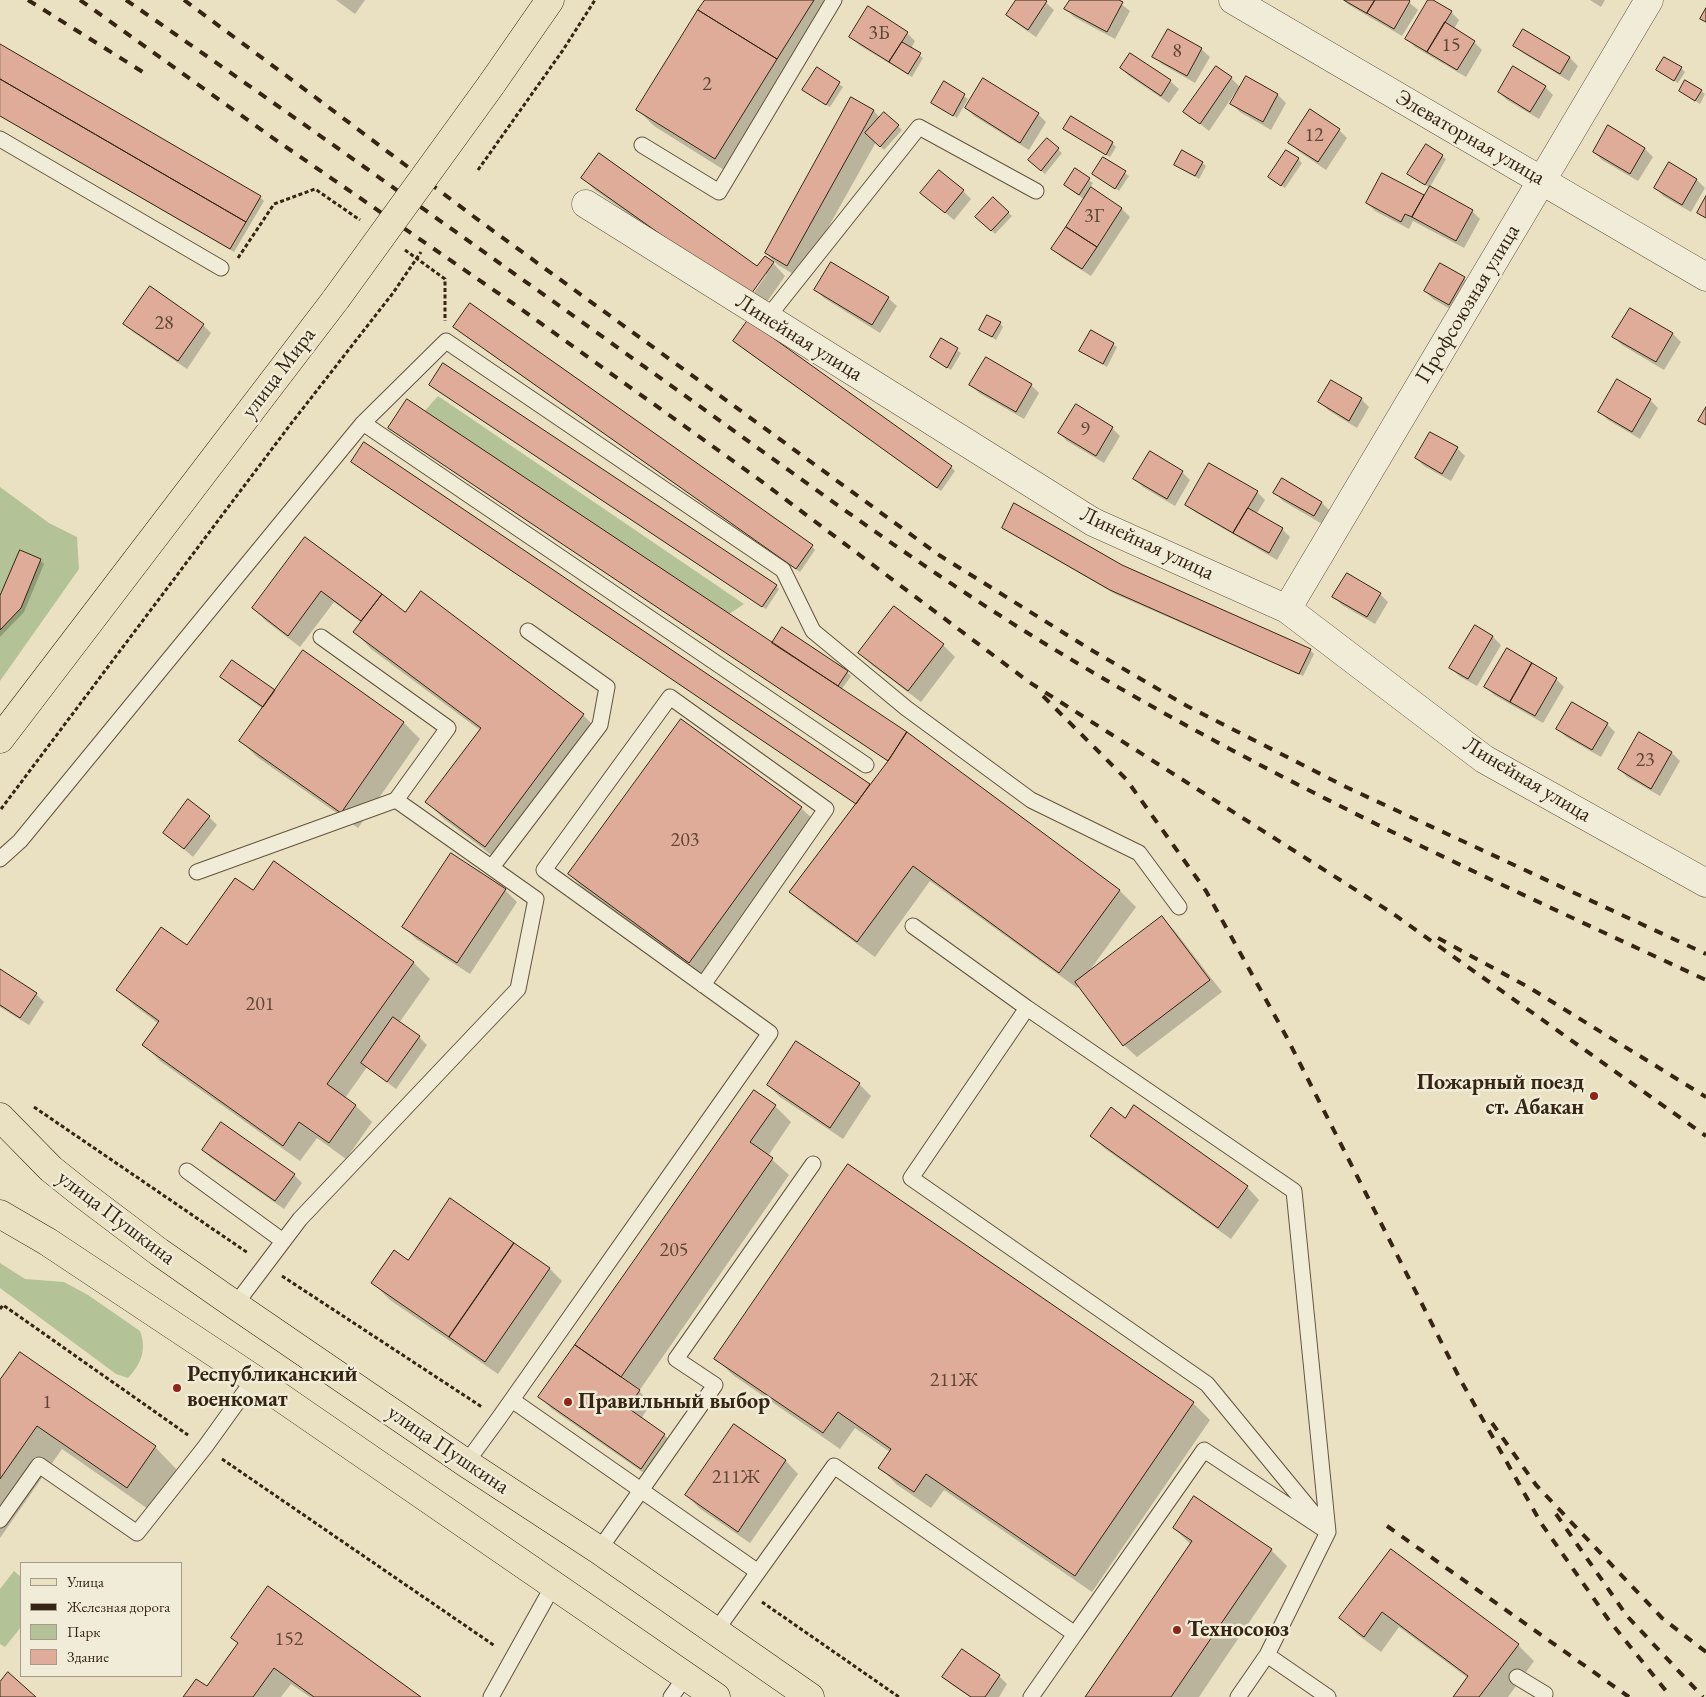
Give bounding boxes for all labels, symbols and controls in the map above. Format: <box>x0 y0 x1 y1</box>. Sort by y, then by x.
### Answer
house number: 3Б <box>868 22 890 46</box>
house number: 15 <box>1441 34 1461 58</box>
house number: 8 <box>1172 40 1182 64</box>
house number: 2 <box>702 73 712 97</box>
street label: Элеваторная улица <box>1391 85 1549 191</box>
house number: 12 <box>1304 124 1324 148</box>
house number: 3Г <box>1084 205 1104 229</box>
street label: Профсоюзная улица <box>1410 220 1526 388</box>
street label: Линейная улица <box>731 288 867 388</box>
house number: 28 <box>154 312 174 336</box>
street label: улица Мира <box>236 322 322 424</box>
house number: 9 <box>1080 418 1090 442</box>
street label: Линейная улица <box>1076 501 1218 587</box>
street label: Линейная улица <box>1458 731 1596 829</box>
house number: 23 <box>1635 749 1655 773</box>
house number: 203 <box>671 829 699 853</box>
house number: 201 <box>246 993 274 1017</box>
place label: Пожарный поезд ст. Абакан <box>1417 1070 1584 1122</box>
marker: Пожарный поезд ст. Абакан <box>1588 1090 1600 1102</box>
street label: улица Пушкина <box>52 1165 180 1271</box>
house number: 205 <box>660 1239 688 1263</box>
place label: Республиканский военкомат <box>187 1362 357 1414</box>
house number: 211Ж <box>930 1369 978 1393</box>
marker: Республиканский военкомат <box>171 1382 183 1394</box>
place label: Правильный выбор <box>578 1389 770 1415</box>
house number: 1 <box>42 1391 52 1415</box>
marker: Правильный выбор <box>562 1396 574 1408</box>
street label: улица Пушкина <box>382 1400 514 1500</box>
house number: 211Ж <box>712 1466 760 1490</box>
legend <box>20 1562 182 1677</box>
text: Улица <box>67 1572 104 1591</box>
text: Железная дорога <box>67 1597 170 1616</box>
place label: Техносоюз <box>1187 1617 1289 1643</box>
text: Парк <box>67 1622 100 1641</box>
marker: Техносоюз <box>1171 1624 1183 1636</box>
house number: 152 <box>275 1628 303 1652</box>
text: Здание <box>67 1647 109 1666</box>

